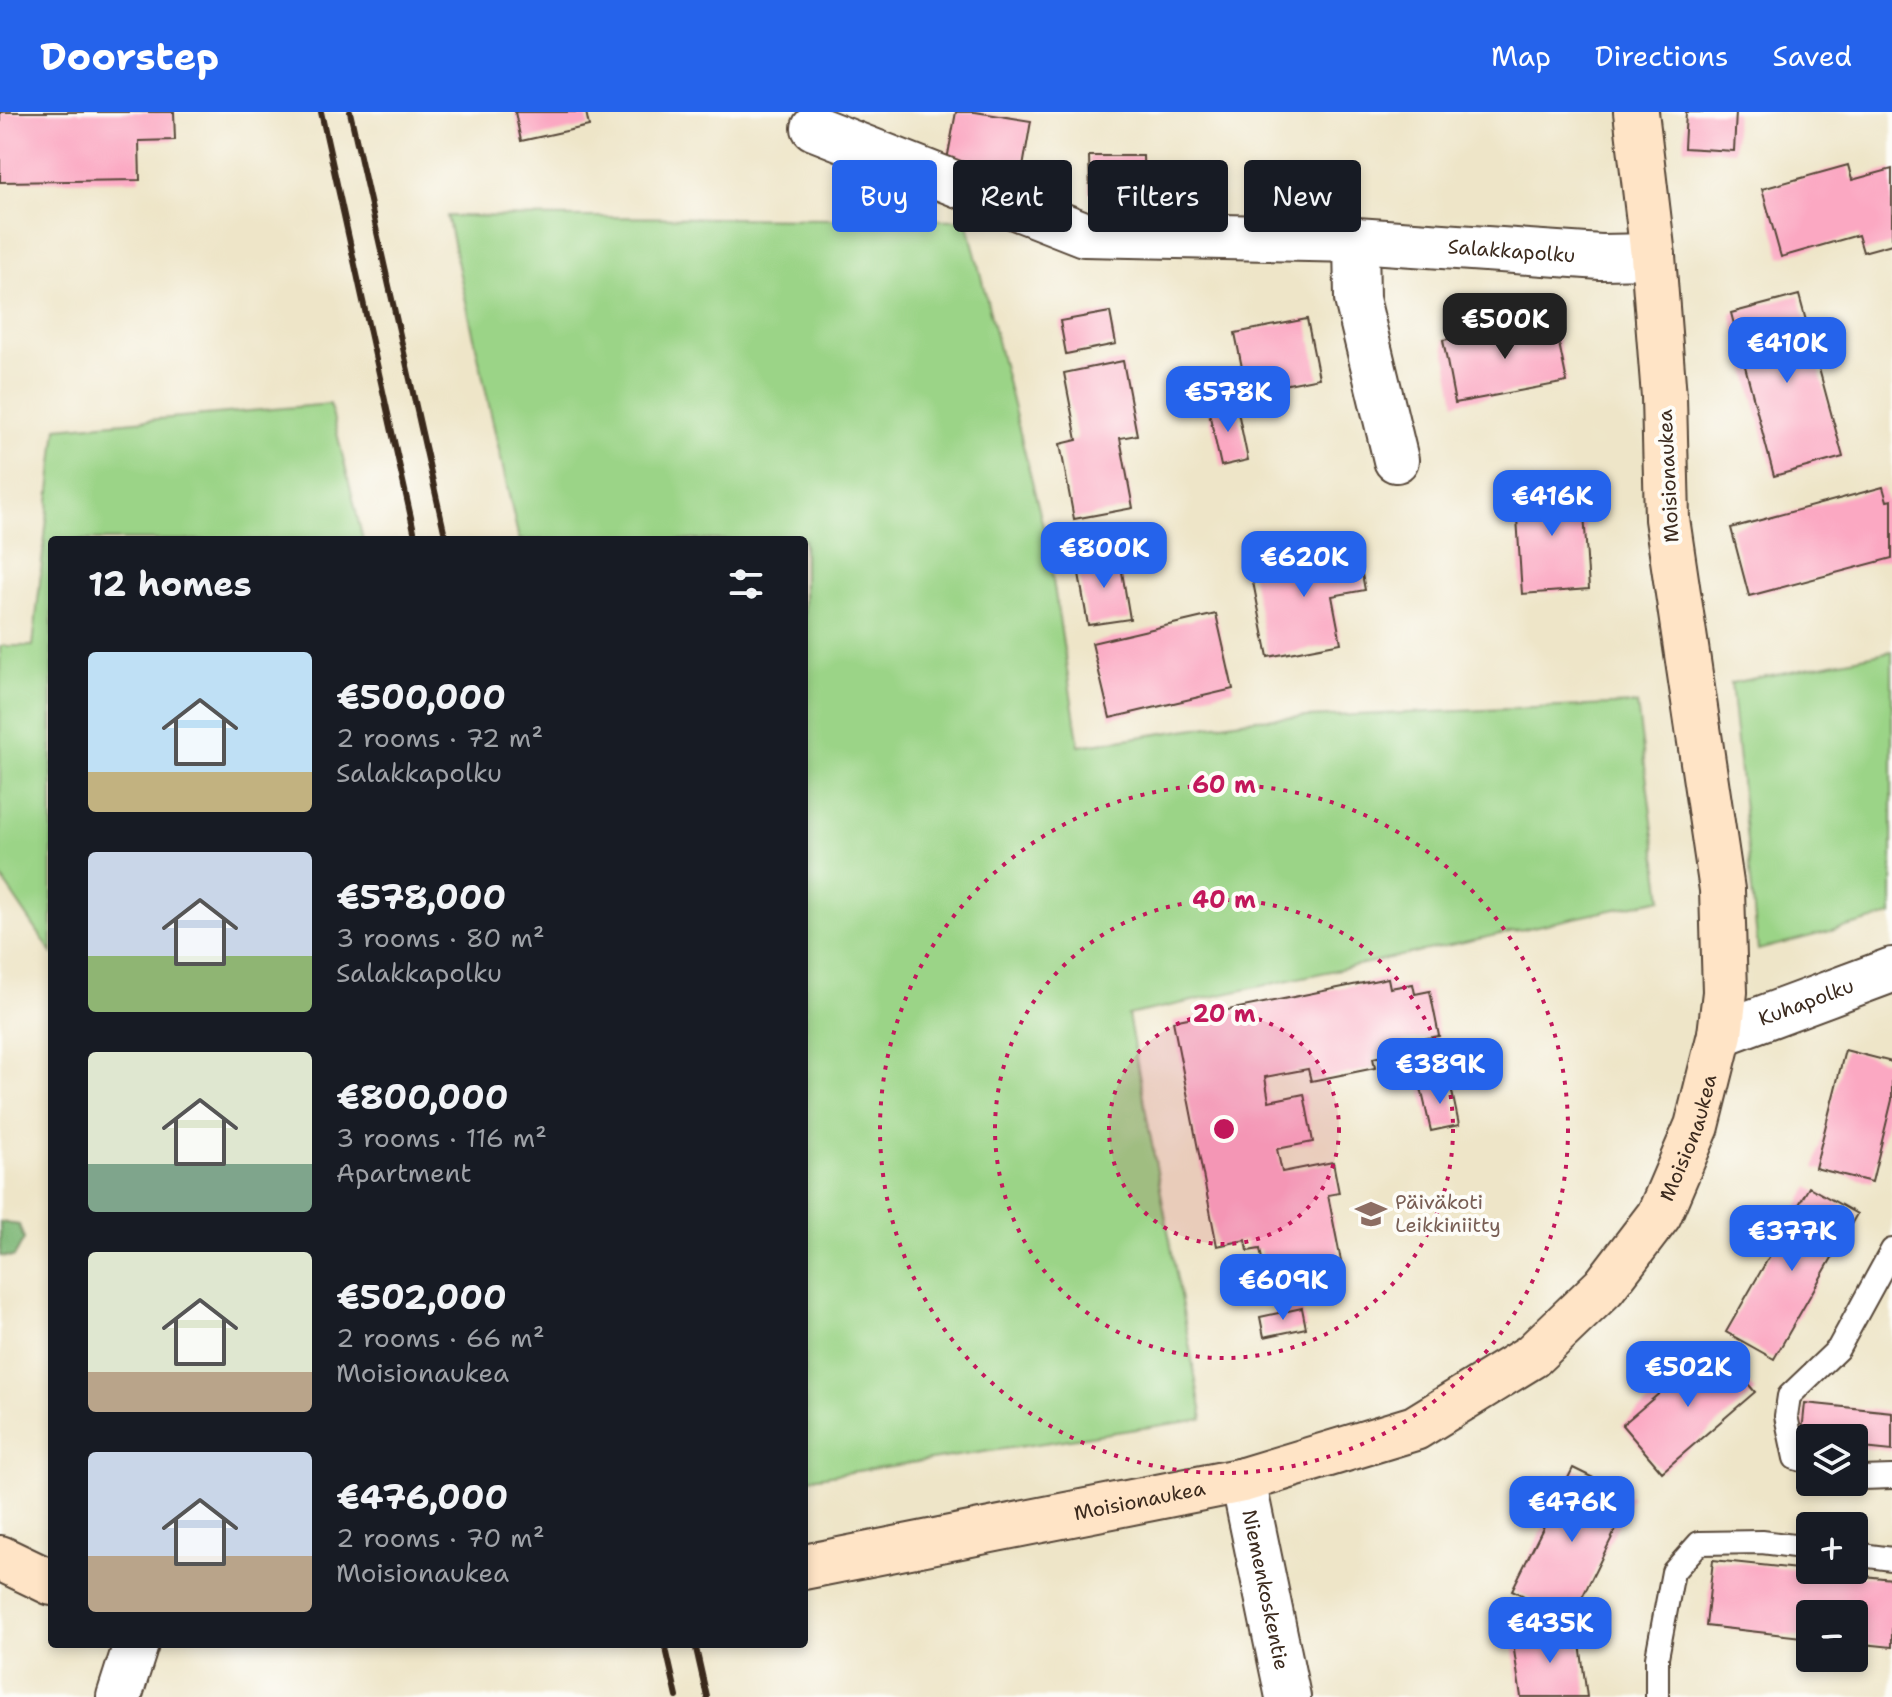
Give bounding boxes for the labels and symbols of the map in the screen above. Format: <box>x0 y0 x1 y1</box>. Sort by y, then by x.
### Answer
street label: Salakkapolku <box>1447 233 1576 268</box>
pin: €500K <box>1449 293 1561 361</box>
pin: €410K <box>1731 317 1843 385</box>
pin: €578K <box>1172 366 1284 434</box>
street label: Moisionaukea <box>1652 408 1684 543</box>
pin: €416K <box>1496 470 1608 538</box>
pin: €800K <box>1048 522 1160 590</box>
pin: €620K <box>1248 531 1360 599</box>
text: 60 m <box>1192 769 1256 801</box>
text: 40 m <box>1192 884 1256 916</box>
street label: Kuhapolku <box>1755 972 1858 1032</box>
text: 20 m <box>1192 998 1256 1030</box>
pin: €389K <box>1384 1038 1496 1106</box>
street label: Moisionaukea <box>1653 1071 1723 1205</box>
centre of rings <box>1210 1115 1238 1143</box>
place label: Päiväkoti Leikkiniitty <box>1395 1189 1501 1238</box>
school or university icon: Päiväkoti Leikkiniitty <box>1354 1197 1388 1231</box>
pin: €377K <box>1736 1205 1848 1273</box>
pin: €609K <box>1227 1254 1339 1322</box>
pin: €502K <box>1632 1341 1744 1409</box>
street label: Moisionaukea <box>1072 1475 1208 1526</box>
pin: €476K <box>1516 1476 1628 1544</box>
street label: Niemenkoskentie <box>1236 1507 1295 1672</box>
pin: €435K <box>1494 1597 1606 1665</box>

